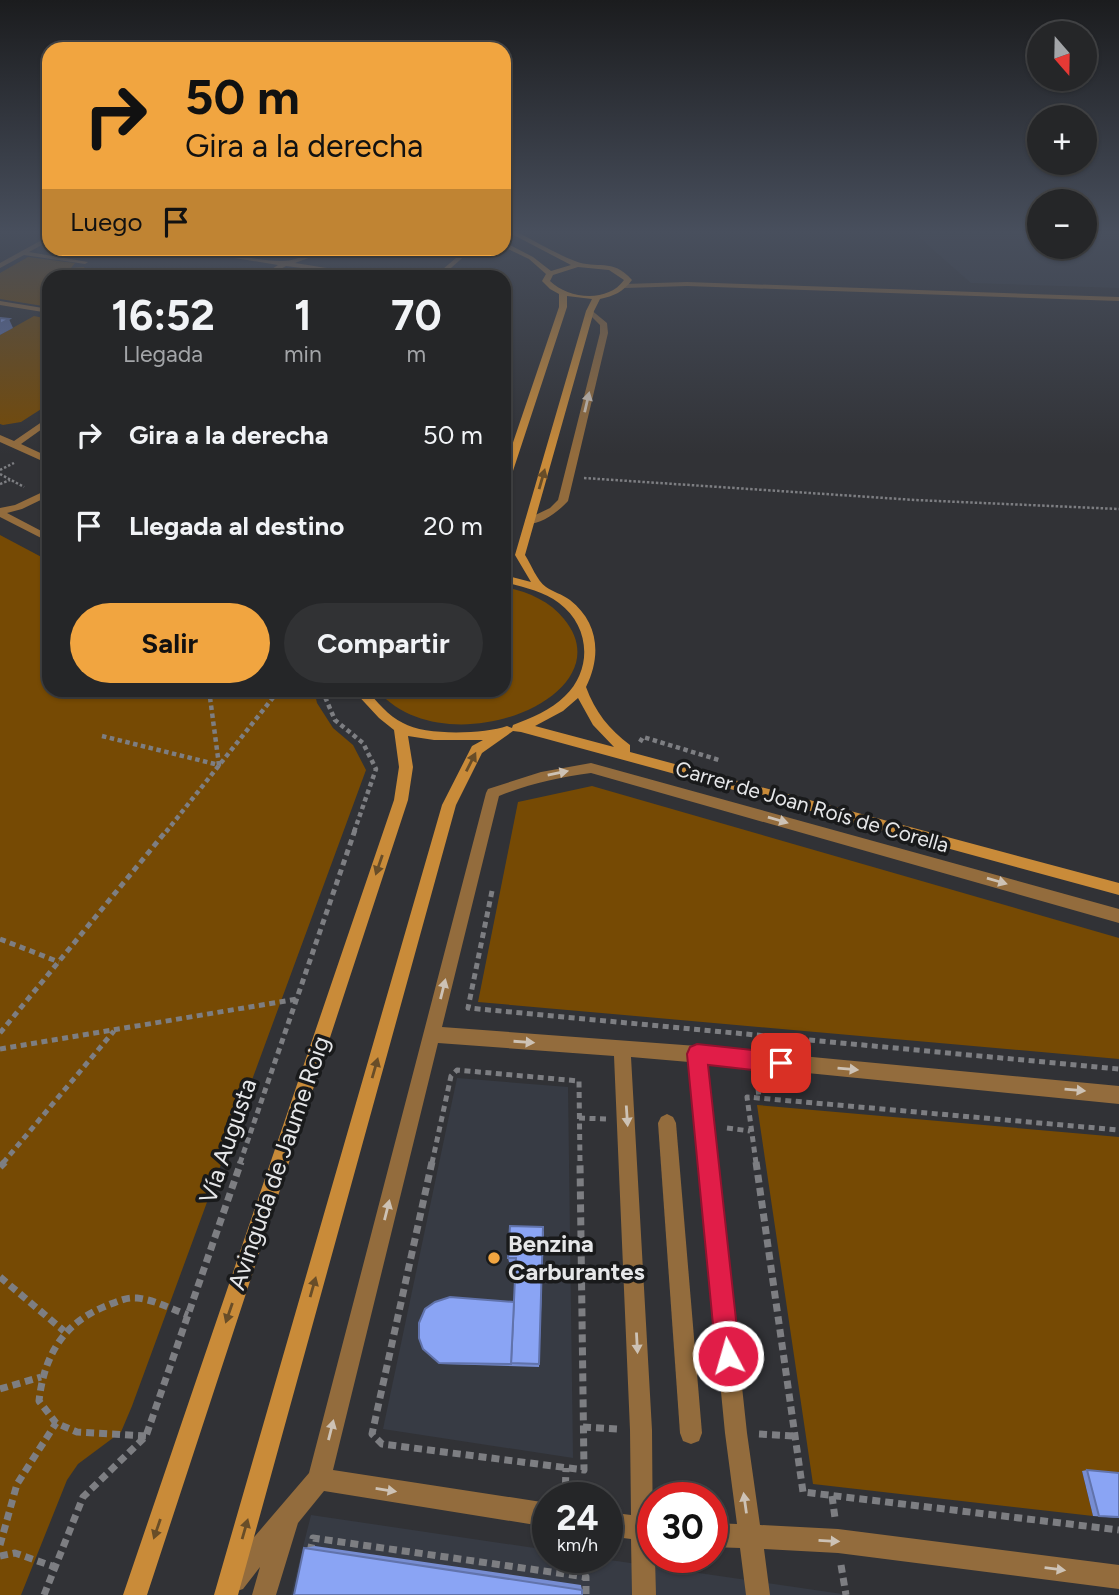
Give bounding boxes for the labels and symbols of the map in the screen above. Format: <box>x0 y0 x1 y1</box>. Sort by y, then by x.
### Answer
north arrow <box>1027 21 1097 91</box>
one-way arrow <box>582 391 593 413</box>
one-way arrow <box>537 468 547 489</box>
one-way arrow <box>465 752 477 771</box>
street label: Carrer de Joan Roís de Corella <box>673 755 952 858</box>
one-way arrow <box>547 768 569 779</box>
one-way arrow <box>768 815 789 825</box>
one-way arrow <box>373 855 384 876</box>
one-way arrow <box>987 877 1008 887</box>
one-way arrow <box>438 978 449 1000</box>
street label: Avinguda de Jaume Roig <box>221 1032 336 1293</box>
pin <box>751 1033 811 1093</box>
one-way arrow <box>513 1036 535 1047</box>
one-way arrow <box>370 1057 380 1078</box>
one-way arrow <box>837 1064 859 1075</box>
street label: Vía Augusta <box>193 1075 262 1207</box>
one-way arrow <box>1064 1085 1086 1096</box>
one-way arrow <box>621 1105 632 1127</box>
one-way arrow <box>382 1199 393 1221</box>
place label: Benzina Carburantes <box>508 1229 645 1286</box>
marker: Benzina Carburantes <box>486 1250 502 1266</box>
one-way arrow <box>308 1275 319 1297</box>
one-way arrow <box>223 1303 234 1324</box>
position arrow <box>691 1319 765 1393</box>
one-way arrow <box>631 1333 642 1355</box>
one-way arrow <box>326 1419 337 1441</box>
speed limit sign: 30 <box>637 1482 728 1573</box>
one-way arrow <box>375 1484 397 1495</box>
one-way arrow <box>740 1492 751 1514</box>
one-way arrow <box>151 1518 162 1539</box>
one-way arrow <box>240 1518 251 1540</box>
one-way arrow <box>819 1536 841 1547</box>
one-way arrow <box>1044 1563 1066 1574</box>

